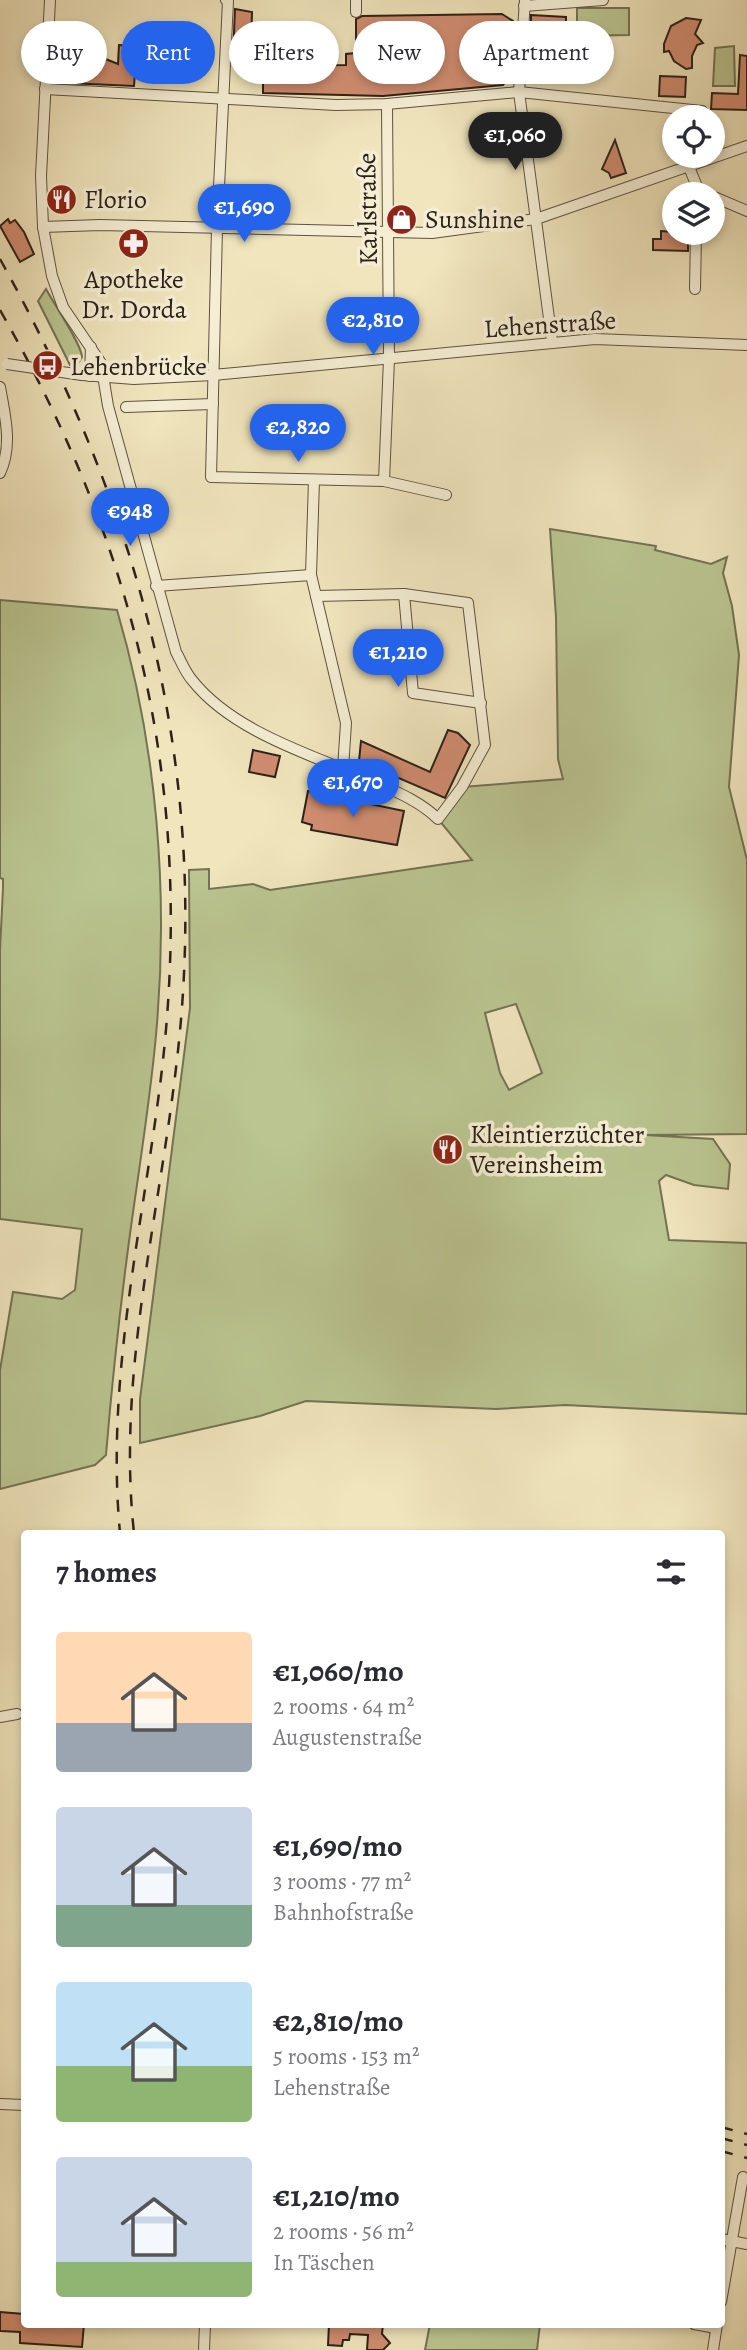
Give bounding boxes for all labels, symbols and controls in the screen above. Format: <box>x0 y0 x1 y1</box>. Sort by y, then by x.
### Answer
chip: Buy <box>21 21 107 84</box>
chip: Rent <box>121 21 215 84</box>
chip: Filters <box>229 21 339 84</box>
chip: New <box>353 21 445 84</box>
chip: Apartment <box>459 21 614 84</box>
map controls <box>662 105 725 245</box>
button: locate <box>662 105 725 168</box>
pin: €1,060 <box>458 113 572 172</box>
text: €1,060 <box>484 119 546 150</box>
street label: Karlstraße <box>349 153 386 265</box>
restaurant icon: Florio <box>44 182 78 216</box>
place label: Florio <box>84 182 147 217</box>
button: layers <box>662 182 725 245</box>
pin: €1,690 <box>187 184 301 244</box>
text: €1,690 <box>214 191 274 222</box>
shop icon: Sunshine <box>385 202 419 236</box>
place label: Sunshine <box>425 202 525 237</box>
pharmacy icon: Apotheke Dr. Dorda <box>117 227 151 261</box>
place label: Apotheke Dr. Dorda <box>81 262 187 327</box>
pin: €2,810 <box>316 298 430 357</box>
street label: Lehenstraße <box>483 302 617 347</box>
text: €2,810 <box>342 304 404 335</box>
bus stop icon: Lehenbrücke <box>30 349 64 383</box>
place label: Lehenbrücke <box>70 349 207 384</box>
pin: €2,820 <box>241 405 355 464</box>
text: €2,820 <box>266 411 330 442</box>
pin: €948 <box>89 489 171 548</box>
text: €948 <box>107 495 153 526</box>
pin: €1,210 <box>341 630 455 689</box>
text: €1,210 <box>369 636 427 667</box>
pin: €1,670 <box>296 760 410 819</box>
text: €1,670 <box>323 766 383 797</box>
place label: Kleintierzüchter Vereinsheim <box>469 1117 645 1182</box>
restaurant icon: Kleintierzüchter Vereinsheim <box>430 1132 464 1166</box>
text: 7 homes <box>56 1552 157 1592</box>
icon: filters <box>652 1553 690 1591</box>
text: €1,060/mo <box>273 1651 404 1691</box>
icon: home <box>112 1660 196 1744</box>
text: 2 rooms · 64 m² <box>273 1691 414 1722</box>
text: Augustenstraße <box>273 1722 422 1753</box>
text: €1,690/mo <box>273 1826 403 1866</box>
icon: home <box>112 1835 196 1919</box>
text: 3 rooms · 77 m² <box>273 1866 411 1897</box>
text: Bahnhofstraße <box>273 1897 414 1928</box>
text: €2,810/mo <box>273 2001 404 2041</box>
icon: home <box>112 2010 196 2094</box>
text: 5 rooms · 153 m² <box>273 2041 420 2072</box>
text: Lehenstraße <box>273 2072 390 2103</box>
text: €1,210/mo <box>273 2176 400 2216</box>
icon: home <box>112 2185 196 2269</box>
text: 2 rooms · 56 m² <box>273 2216 414 2247</box>
text: In Täschen <box>273 2247 375 2278</box>

